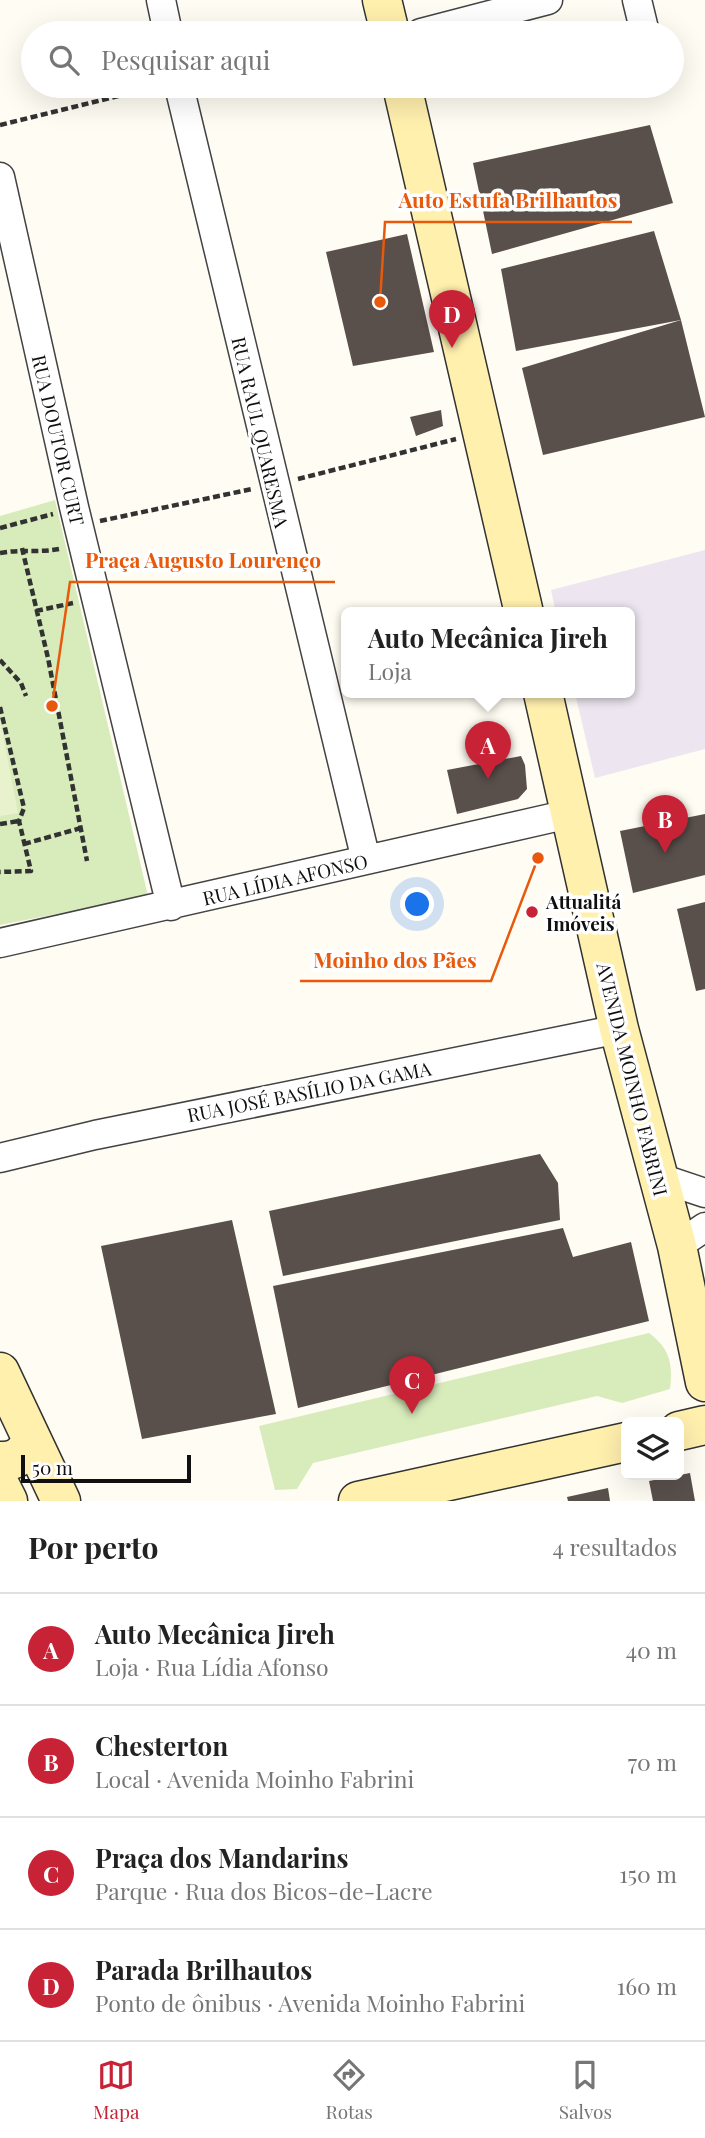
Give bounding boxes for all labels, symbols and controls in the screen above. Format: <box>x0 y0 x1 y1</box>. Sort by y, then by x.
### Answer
search box <box>21 21 684 98</box>
icon: search <box>45 41 83 79</box>
text: Pesquisar aqui <box>101 42 270 77</box>
callout: Auto Estufa Brilhautos <box>385 180 632 222</box>
text: Auto Estufa Brilhautos <box>398 185 617 213</box>
pin: D <box>429 290 475 348</box>
street label: RUA RAUL QUARESMA <box>226 334 296 531</box>
street label: RUA DOUTOR CURT <box>27 352 91 528</box>
callout: Praça Augusto Lourenço <box>70 540 335 582</box>
text: Praça Augusto Lourenço <box>85 545 321 573</box>
popup <box>341 607 635 698</box>
text: Auto Mecânica Jireh <box>368 620 608 655</box>
text: Loja <box>368 655 412 686</box>
pin: A <box>465 721 511 779</box>
pin: B <box>642 795 688 853</box>
street label: RUA LÍDIA AFONSO <box>200 847 370 911</box>
your location <box>400 887 434 921</box>
place label: Attualitá Imóveis <box>545 888 621 936</box>
marker: Attualitá Imóveis <box>524 904 540 920</box>
callout: Moinho dos Pães <box>300 939 491 981</box>
text: Moinho dos Pães <box>313 945 477 973</box>
street label: AVENIDA MOINHO FABRINI <box>591 959 675 1198</box>
street label: RUA JOSÉ BASÍLIO DA GAMA <box>185 1054 434 1127</box>
pin: C <box>389 1356 435 1414</box>
map controls <box>621 1417 684 1480</box>
button: layers <box>621 1417 684 1480</box>
scale bar <box>21 1452 191 1484</box>
text: 50 m <box>32 1454 73 1480</box>
text: Por perto <box>28 1527 158 1567</box>
text: 4 resultados <box>552 1531 677 1562</box>
text: Auto Mecânica Jireh <box>95 1616 335 1651</box>
text: A <box>43 1634 59 1665</box>
text: 40 m <box>626 1634 677 1665</box>
text: Loja · Rua Lídia Afonso <box>95 1651 329 1682</box>
text: Chesterton <box>95 1728 228 1763</box>
text: B <box>43 1746 59 1777</box>
text: 70 m <box>628 1746 677 1777</box>
text: Local · Avenida Moinho Fabrini <box>95 1763 414 1794</box>
text: Praça dos Mandarins <box>95 1840 349 1875</box>
text: C <box>43 1858 59 1889</box>
text: 150 m <box>619 1858 677 1889</box>
text: Parque · Rua dos Bicos-de-Lacre <box>95 1875 433 1906</box>
text: Parada Brilhautos <box>95 1952 312 1987</box>
text: D <box>42 1970 60 2001</box>
text: 160 m <box>617 1970 677 2001</box>
text: Ponto de ônibus · Avenida Moinho Fabrini <box>95 1987 525 2018</box>
tab: Mapa <box>93 2056 139 2124</box>
tab: Rotas <box>325 2056 373 2124</box>
tab: Salvos <box>559 2056 612 2124</box>

